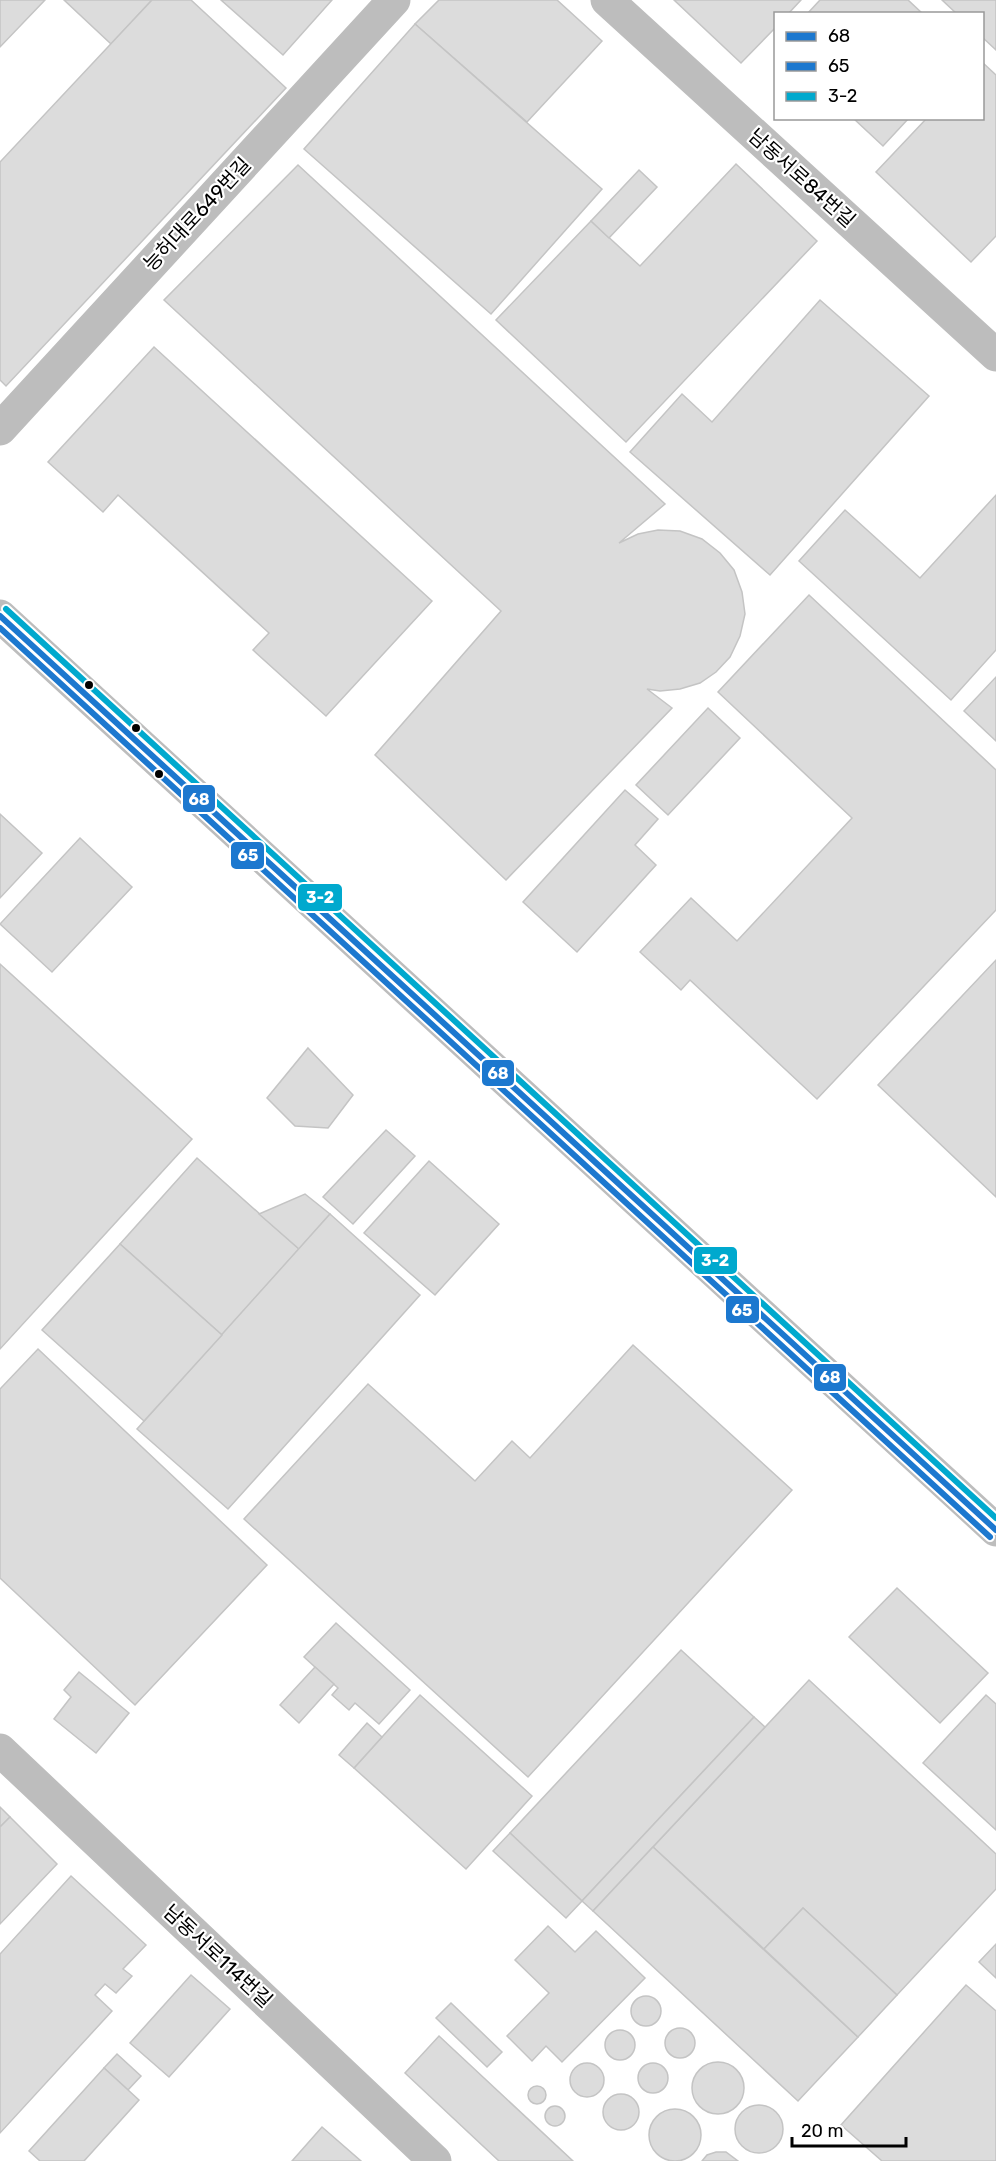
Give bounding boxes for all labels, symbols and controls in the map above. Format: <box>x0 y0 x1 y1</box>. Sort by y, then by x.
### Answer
legend <box>774 12 984 120</box>
text: 68 <box>828 25 850 47</box>
text: 65 <box>828 55 850 77</box>
text: 3-2 <box>828 85 857 107</box>
street label: 남동서로84번길 <box>744 124 860 232</box>
street label: 능허대로649번길 <box>138 152 256 276</box>
unlabelled marker <box>83 679 95 691</box>
unlabelled marker <box>130 722 142 734</box>
unlabelled marker <box>153 768 165 780</box>
line badge: 68 <box>182 784 216 813</box>
text: 68 <box>188 790 210 809</box>
line badge: 65 <box>230 841 265 870</box>
text: 65 <box>238 846 258 865</box>
line badge: 3-2 <box>297 883 343 912</box>
text: 3-2 <box>306 888 334 907</box>
line badge: 68 <box>481 1059 515 1087</box>
text: 68 <box>487 1064 509 1083</box>
line badge: 3-2 <box>693 1246 738 1275</box>
text: 3-2 <box>701 1251 729 1270</box>
line badge: 65 <box>725 1295 760 1324</box>
text: 65 <box>732 1301 752 1320</box>
line badge: 68 <box>813 1363 847 1392</box>
text: 68 <box>819 1368 841 1387</box>
street label: 남동서로114번길 <box>159 1899 277 2013</box>
scale bar <box>792 2110 906 2148</box>
text: 20 m <box>801 2120 843 2142</box>

